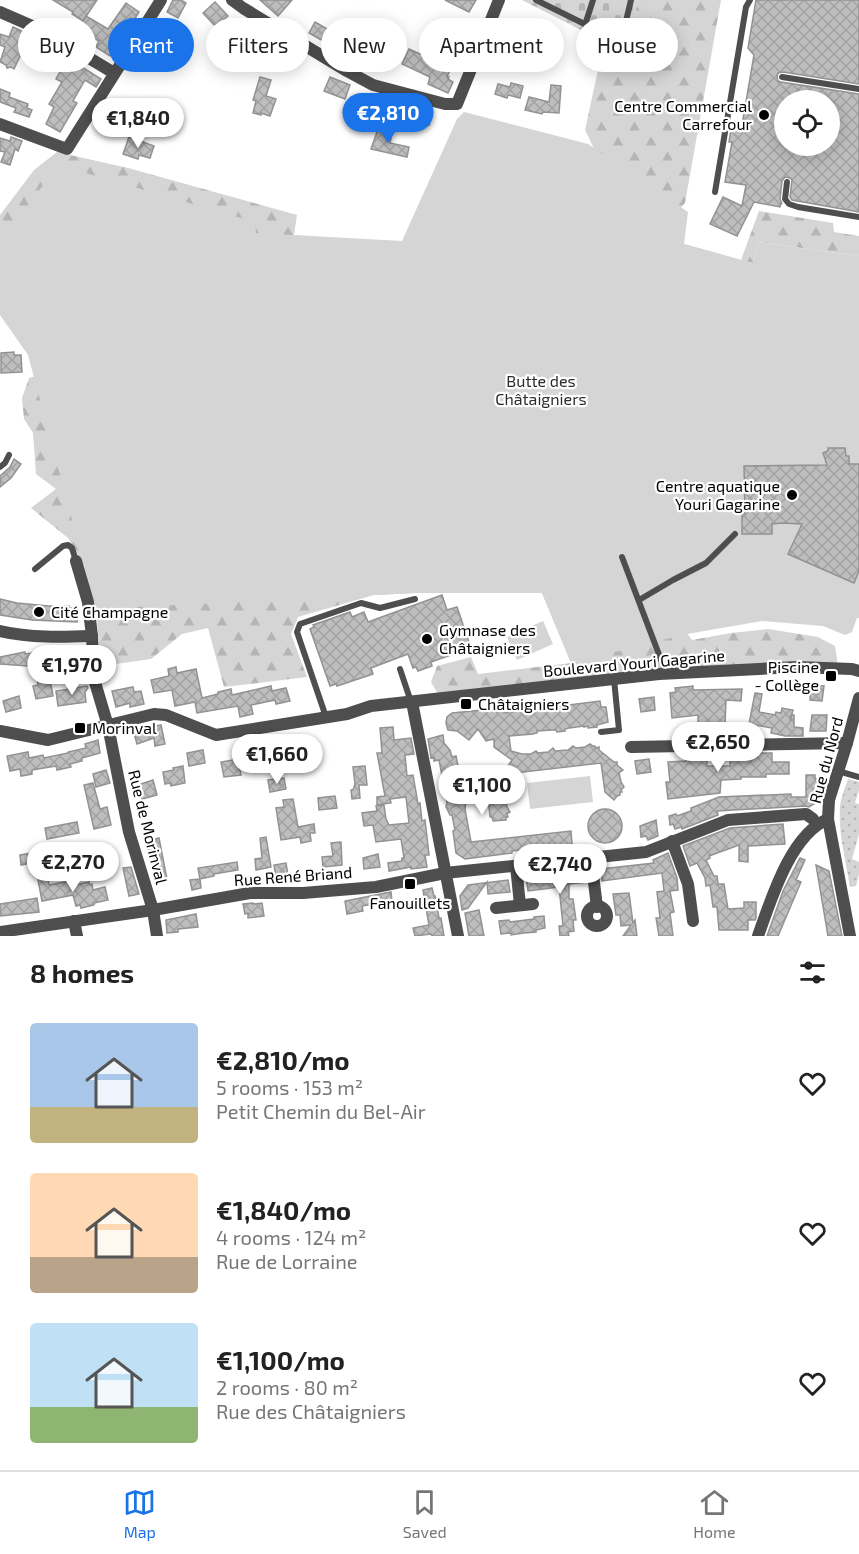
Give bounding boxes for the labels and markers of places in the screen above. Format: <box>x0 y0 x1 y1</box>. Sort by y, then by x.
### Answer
pin: €2,810 <box>339 93 437 144</box>
place label: Centre Commercial Carrefour <box>614 96 753 133</box>
pin: €1,840 <box>89 98 187 149</box>
marker: Centre Commercial Carrefour <box>757 108 771 122</box>
place label: Centre aquatique Youri Gagarine <box>656 476 780 513</box>
marker: Centre aquatique Youri Gagarine <box>785 488 799 502</box>
place label: Cité Champagne <box>51 602 168 621</box>
marker: Cité Champagne <box>32 605 46 619</box>
place label: Gymnase des Châtaigniers <box>439 620 536 657</box>
marker: Gymnase des Châtaigniers <box>420 632 434 646</box>
pin: €1,970 <box>23 645 121 696</box>
place label: Piscine - Collège <box>754 657 819 694</box>
marker: Piscine - Collège <box>824 669 838 683</box>
place label: Châtaigniers <box>478 694 569 713</box>
marker: Châtaigniers <box>459 697 473 711</box>
place label: Morinval <box>92 718 157 737</box>
marker: Morinval <box>73 721 87 735</box>
pin: €2,650 <box>669 722 767 773</box>
pin: €1,660 <box>228 734 326 785</box>
pin: €1,100 <box>433 765 531 816</box>
pin: €2,270 <box>24 842 122 893</box>
pin: €2,740 <box>511 844 609 895</box>
marker: Fanouillets <box>403 877 417 891</box>
place label: Fanouillets <box>370 893 450 912</box>

